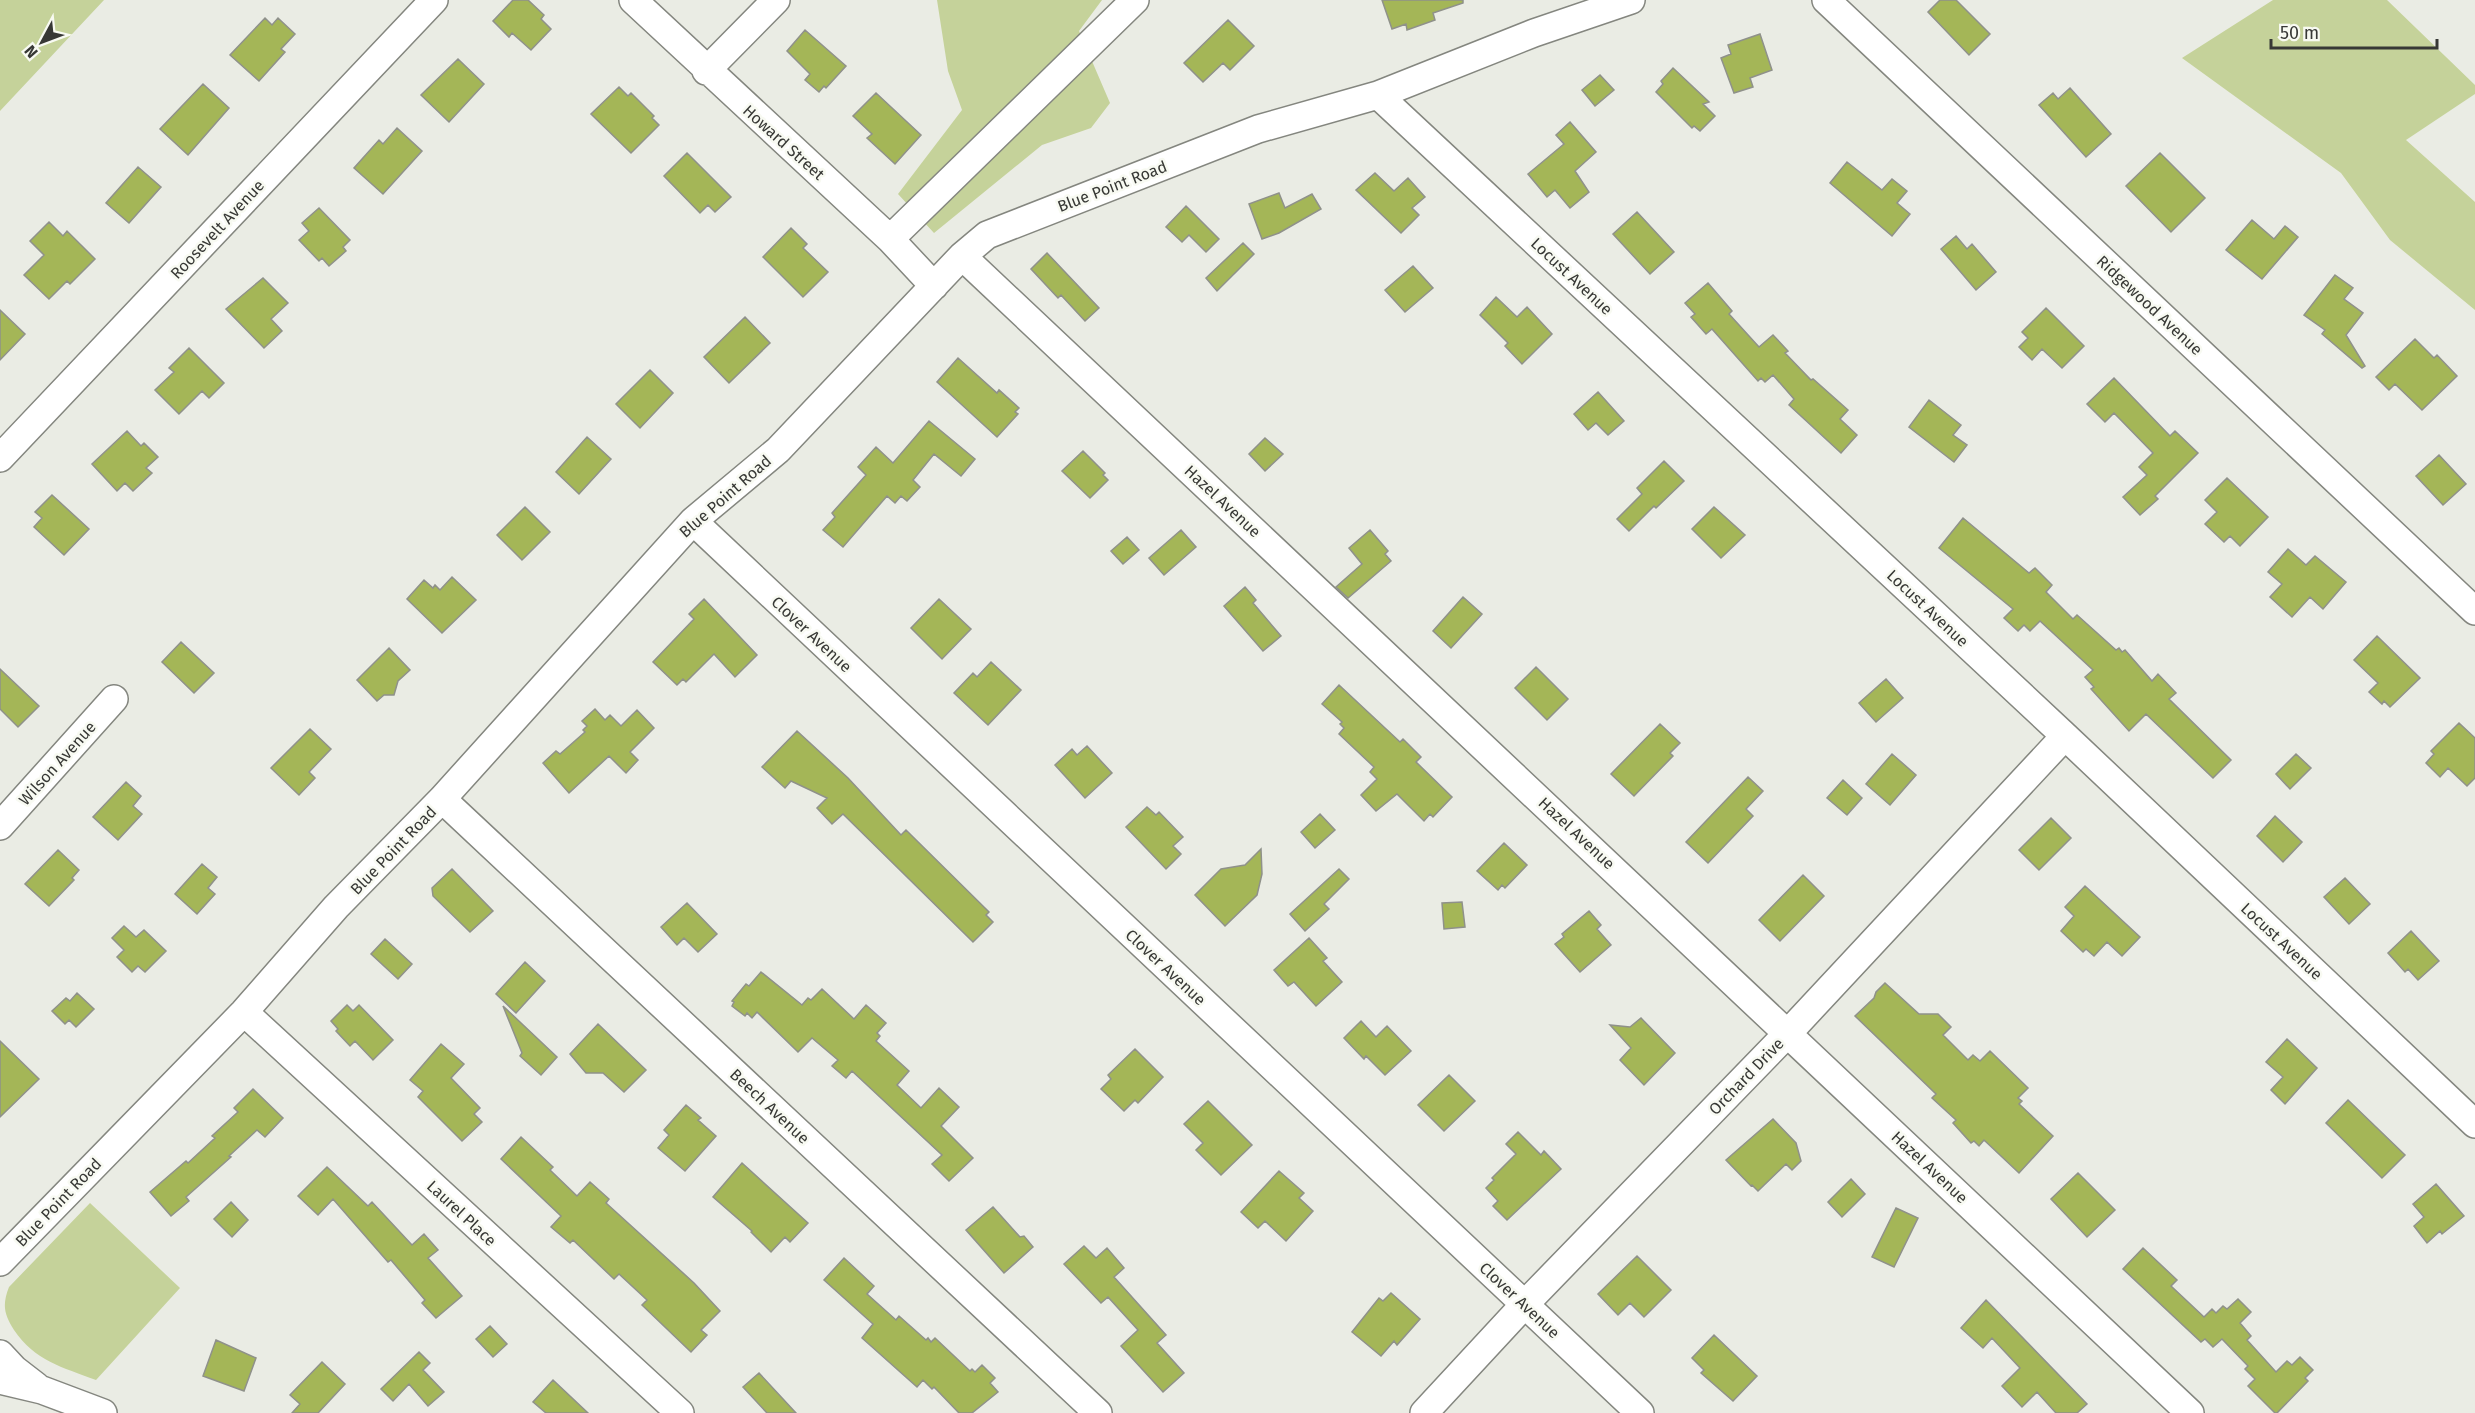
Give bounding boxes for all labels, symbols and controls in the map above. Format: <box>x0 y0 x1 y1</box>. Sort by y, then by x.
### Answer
north arrow <box>12 12 72 72</box>
scale bar <box>2271 12 2438 50</box>
text: 50 m <box>2280 22 2319 44</box>
text: N <box>20 41 42 62</box>
street label: Howard Street <box>739 101 829 184</box>
street label: Blue Point Road <box>1055 157 1170 216</box>
street label: Roosevelt Avenue <box>167 176 268 283</box>
street label: Locust Avenue <box>1527 234 1616 319</box>
street label: Ridgewood Avenue <box>2093 251 2206 359</box>
street label: Blue Point Road <box>675 451 775 541</box>
street label: Hazel Avenue <box>1181 461 1265 541</box>
street label: Locust Avenue <box>1883 566 1972 651</box>
street label: Clover Avenue <box>768 592 856 676</box>
street label: Wilson Avenue <box>15 718 100 809</box>
street label: Hazel Avenue <box>1535 793 1619 873</box>
street label: Blue Point Road <box>346 802 440 899</box>
street label: Locust Avenue <box>2237 899 2326 984</box>
street label: Clover Avenue <box>1122 925 1210 1009</box>
street label: Orchard Drive <box>1705 1034 1788 1119</box>
street label: Beech Avenue <box>726 1065 813 1148</box>
street label: Hazel Avenue <box>1888 1127 1972 1207</box>
street label: Blue Point Road <box>11 1154 105 1251</box>
street label: Laurel Place <box>423 1177 500 1250</box>
street label: Clover Avenue <box>1476 1258 1564 1342</box>

